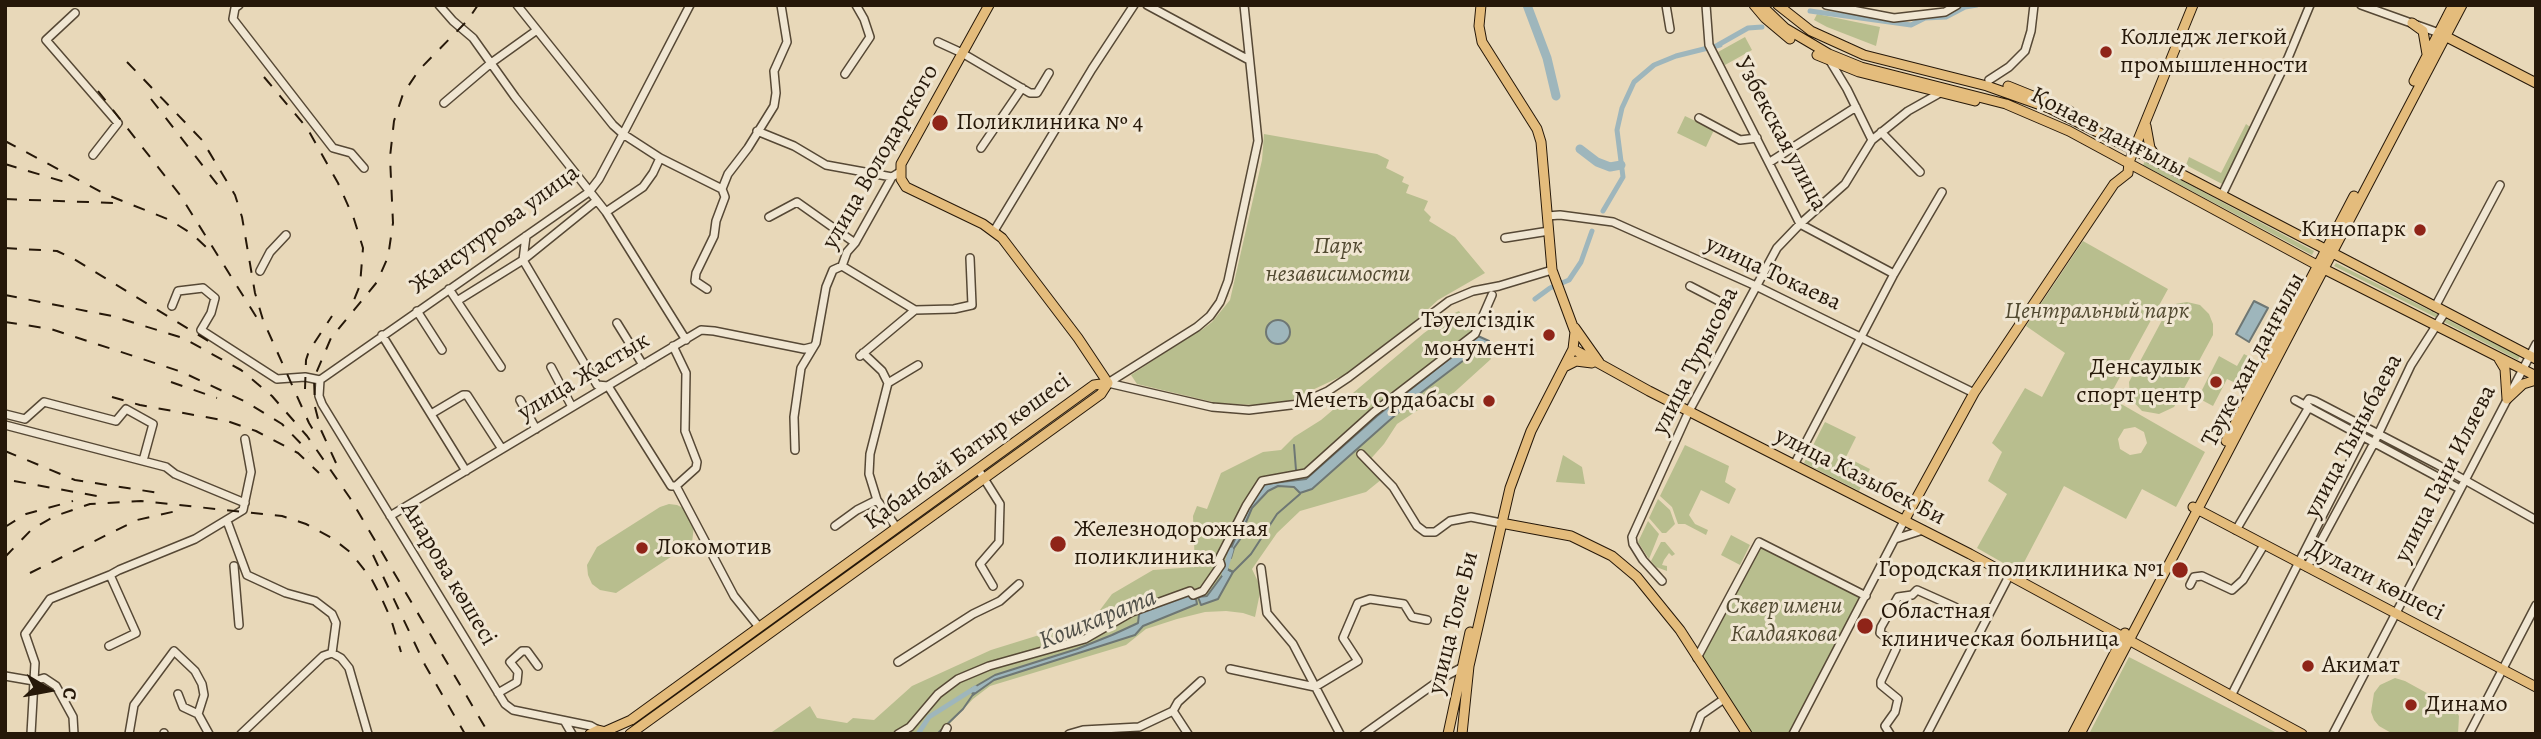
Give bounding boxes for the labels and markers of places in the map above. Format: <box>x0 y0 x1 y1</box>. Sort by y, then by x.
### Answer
place label: Колледж легкой промышленности <box>2120 24 2308 80</box>
marker: Колледж легкой промышленности <box>2098 44 2114 60</box>
place label: Поликлиника № 4 <box>956 109 1143 137</box>
marker: Поликлиника № 4 <box>930 113 950 133</box>
place label: Кинопарк <box>2301 216 2406 244</box>
marker: Кинопарк <box>2412 222 2428 238</box>
place label: Тәуелсіздік монументі <box>1421 307 1535 363</box>
marker: Тәуелсіздік монументі <box>1541 327 1557 343</box>
place label: Денсаулык спорт центр <box>2076 354 2202 410</box>
marker: Денсаулык спорт центр <box>2208 374 2224 390</box>
place label: Мечеть Ордабасы <box>1294 387 1475 415</box>
marker: Мечеть Ордабасы <box>1481 393 1497 409</box>
place label: Железнодорожная поликлиника <box>1074 516 1268 572</box>
place label: Локомотив <box>656 534 772 562</box>
marker: Железнодорожная поликлиника <box>1048 534 1068 554</box>
marker: Локомотив <box>634 540 650 556</box>
place label: Городская поликлиника №1 <box>1878 556 2164 584</box>
marker: Городская поликлиника №1 <box>2170 560 2190 580</box>
place label: Областная клиническая больница <box>1881 598 2119 654</box>
marker: Областная клиническая больница <box>1855 616 1875 636</box>
place label: Акимат <box>2322 652 2400 680</box>
marker: Акимат <box>2300 658 2316 674</box>
place label: Динамо <box>2425 691 2508 719</box>
marker: Динамо <box>2403 697 2419 713</box>

